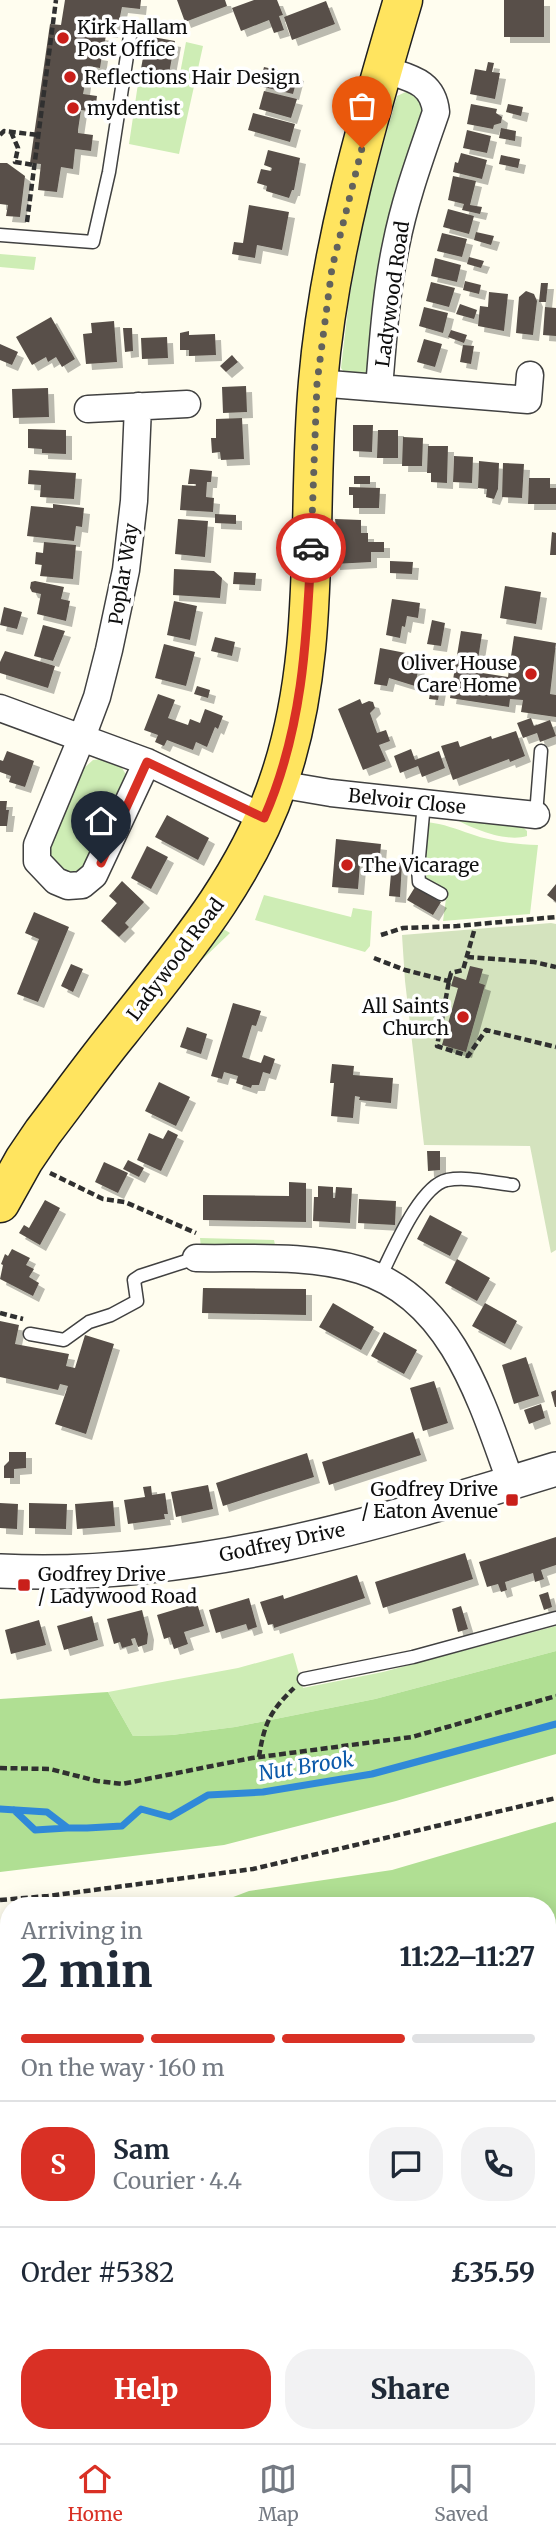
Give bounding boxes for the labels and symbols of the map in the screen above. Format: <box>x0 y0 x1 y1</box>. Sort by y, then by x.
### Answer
place label: Kirk Hallam Post Office <box>77 15 188 61</box>
marker: Kirk Hallam Post Office <box>55 30 71 46</box>
place label: Reflections Hair Design <box>84 65 301 89</box>
marker: Reflections Hair Design <box>62 69 78 85</box>
pin <box>332 76 392 148</box>
place label: mydentist <box>87 96 181 120</box>
marker: mydentist <box>65 100 81 116</box>
street label: Ladywood Road <box>370 220 414 368</box>
courier <box>276 513 346 583</box>
street label: Poplar Way <box>103 521 143 627</box>
place label: Oliver House Care Home <box>401 651 517 697</box>
marker: Oliver House Care Home <box>523 666 539 682</box>
street label: Belvoir Close <box>347 783 467 819</box>
pin <box>71 791 131 863</box>
place label: The Vicarage <box>361 853 479 877</box>
marker: The Vicarage <box>339 857 355 873</box>
street label: Ladywood Road <box>121 893 229 1025</box>
place label: All Saints Church <box>361 994 449 1040</box>
marker: All Saints Church <box>455 1009 471 1025</box>
place label: Godfrey Drive / Eaton Avenue <box>361 1477 498 1523</box>
marker: Godfrey Drive / Eaton Avenue <box>504 1492 520 1508</box>
street label: Godfrey Drive <box>217 1517 347 1567</box>
place label: Godfrey Drive / Ladywood Road <box>38 1562 197 1608</box>
marker: Godfrey Drive / Ladywood Road <box>16 1577 32 1593</box>
water label: Nut Brook <box>257 1745 356 1787</box>

